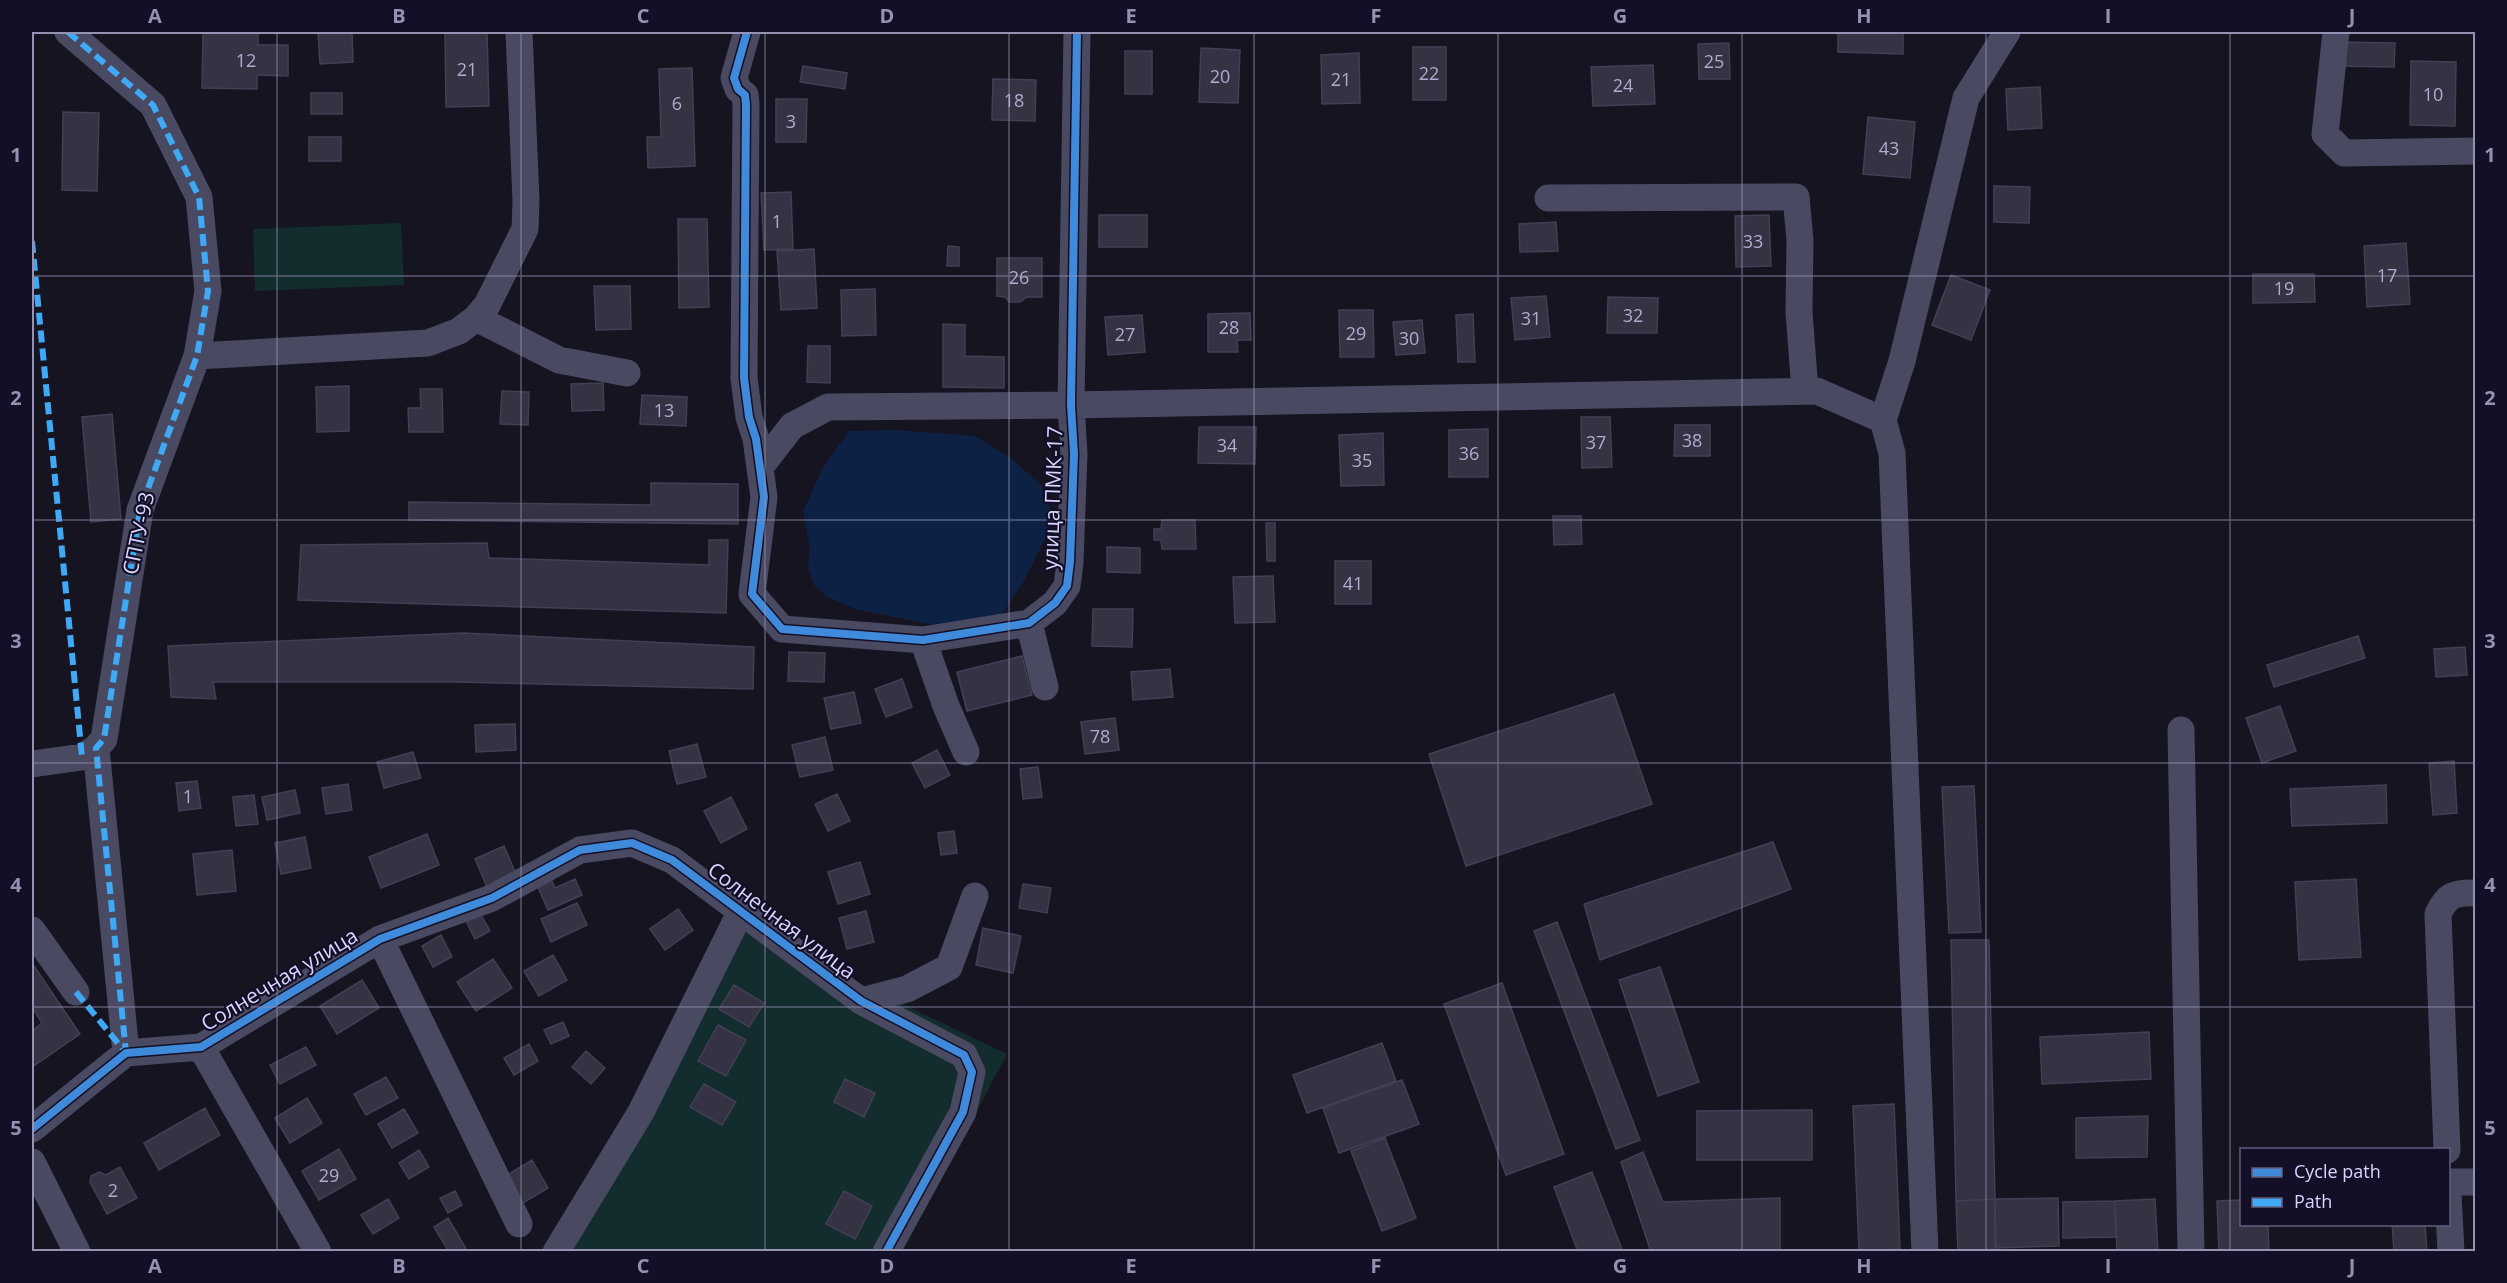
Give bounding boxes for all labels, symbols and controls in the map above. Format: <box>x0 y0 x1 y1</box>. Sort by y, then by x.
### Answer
text: A <box>148 2 162 29</box>
text: B <box>392 2 406 29</box>
text: C <box>637 2 650 29</box>
text: D <box>880 2 894 29</box>
text: E <box>1125 2 1137 29</box>
text: F <box>1371 2 1381 29</box>
text: G <box>1613 2 1627 29</box>
text: H <box>1856 2 1872 29</box>
text: I <box>2105 2 2111 29</box>
text: J <box>2347 2 2355 29</box>
house number: 12 <box>236 48 256 72</box>
house number: 25 <box>1704 49 1724 73</box>
house number: 21 <box>457 57 477 81</box>
house number: 22 <box>1419 61 1439 85</box>
house number: 20 <box>1210 64 1230 88</box>
house number: 21 <box>1331 67 1351 91</box>
house number: 24 <box>1613 73 1633 97</box>
house number: 10 <box>2423 82 2443 106</box>
house number: 18 <box>1004 88 1024 112</box>
house number: 6 <box>672 91 682 115</box>
house number: 3 <box>786 109 796 133</box>
house number: 43 <box>1879 136 1899 160</box>
text: 1 <box>10 141 22 168</box>
text: 1 <box>2484 141 2496 168</box>
house number: 1 <box>772 209 782 233</box>
house number: 33 <box>1743 229 1763 253</box>
house number: 17 <box>2377 263 2397 287</box>
house number: 26 <box>1009 265 1029 289</box>
house number: 19 <box>2274 276 2294 300</box>
house number: 32 <box>1623 303 1643 327</box>
house number: 31 <box>1521 306 1541 330</box>
house number: 28 <box>1219 315 1239 339</box>
house number: 29 <box>1346 321 1366 345</box>
house number: 27 <box>1115 322 1135 346</box>
house number: 30 <box>1399 326 1419 350</box>
text: 2 <box>10 384 22 411</box>
text: 2 <box>2484 384 2496 411</box>
house number: 13 <box>654 398 674 422</box>
street label: улица ПМК-17 <box>1035 426 1069 570</box>
house number: 38 <box>1682 428 1702 452</box>
house number: 37 <box>1586 430 1606 454</box>
house number: 34 <box>1217 433 1237 457</box>
house number: 36 <box>1459 441 1479 465</box>
house number: 35 <box>1352 448 1372 472</box>
street label: СПТУ-93 <box>116 489 160 577</box>
house number: 41 <box>1343 571 1363 595</box>
text: 3 <box>10 627 22 654</box>
text: 3 <box>2484 627 2496 654</box>
house number: 78 <box>1090 724 1110 748</box>
house number: 1 <box>183 784 193 808</box>
street label: Солнечная улица <box>702 855 862 985</box>
text: 4 <box>10 871 22 898</box>
text: 4 <box>2484 871 2496 898</box>
street label: Солнечная улица <box>195 921 363 1037</box>
text: 5 <box>10 1114 22 1141</box>
text: 5 <box>2484 1114 2496 1141</box>
legend <box>2240 1148 2450 1226</box>
text: Cycle path <box>2294 1159 2381 1183</box>
house number: 29 <box>319 1163 339 1187</box>
house number: 2 <box>108 1178 118 1202</box>
text: Path <box>2294 1189 2332 1213</box>
text: A <box>148 1252 162 1279</box>
text: B <box>392 1252 406 1279</box>
text: C <box>637 1252 650 1279</box>
text: D <box>880 1252 894 1279</box>
text: E <box>1125 1252 1137 1279</box>
text: F <box>1371 1252 1381 1279</box>
text: G <box>1613 1252 1627 1279</box>
text: H <box>1856 1252 1872 1279</box>
text: I <box>2105 1252 2111 1279</box>
text: J <box>2347 1252 2355 1279</box>

